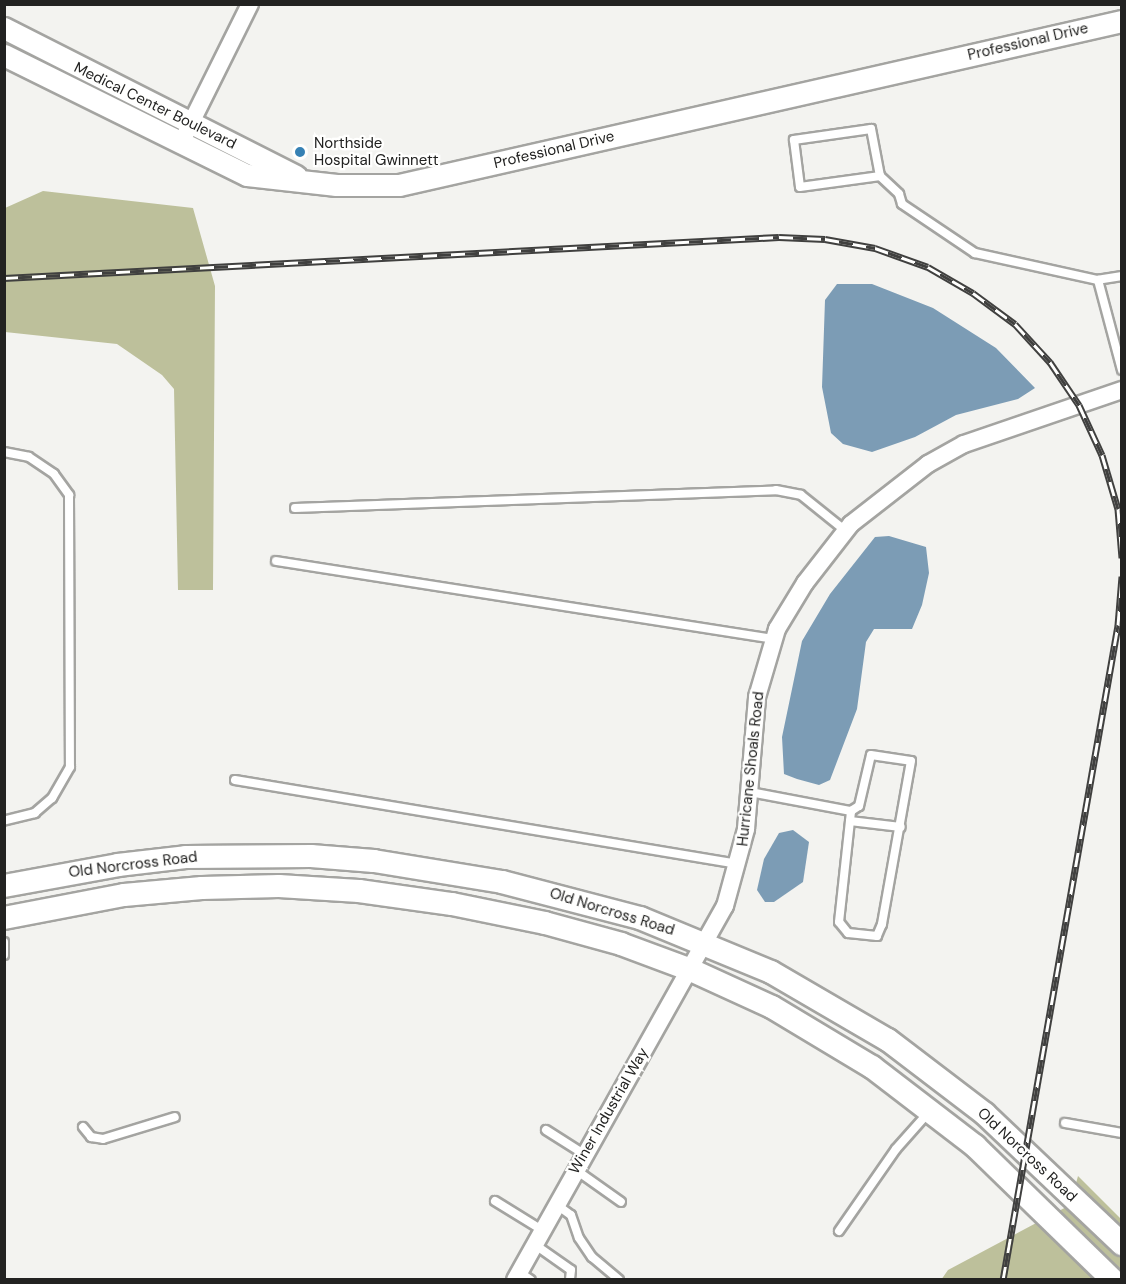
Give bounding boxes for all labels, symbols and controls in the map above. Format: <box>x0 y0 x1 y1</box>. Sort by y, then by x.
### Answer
street label: Professional Drive <box>966 19 1090 65</box>
street label: Medical Center Boulevard <box>71 59 239 153</box>
street label: Professional Drive <box>492 127 616 173</box>
place label: Northside Hospital Gwinnett <box>314 134 439 169</box>
marker: Northside Hospital Gwinnett <box>291 143 309 161</box>
street label: Hurricane Shoals Road <box>734 691 768 847</box>
street label: Old Norcross Road <box>68 848 198 882</box>
street label: Old Norcross Road <box>547 884 677 940</box>
street label: Winer Industrial Way <box>566 1045 652 1177</box>
street label: Old Norcross Road <box>973 1104 1081 1206</box>

